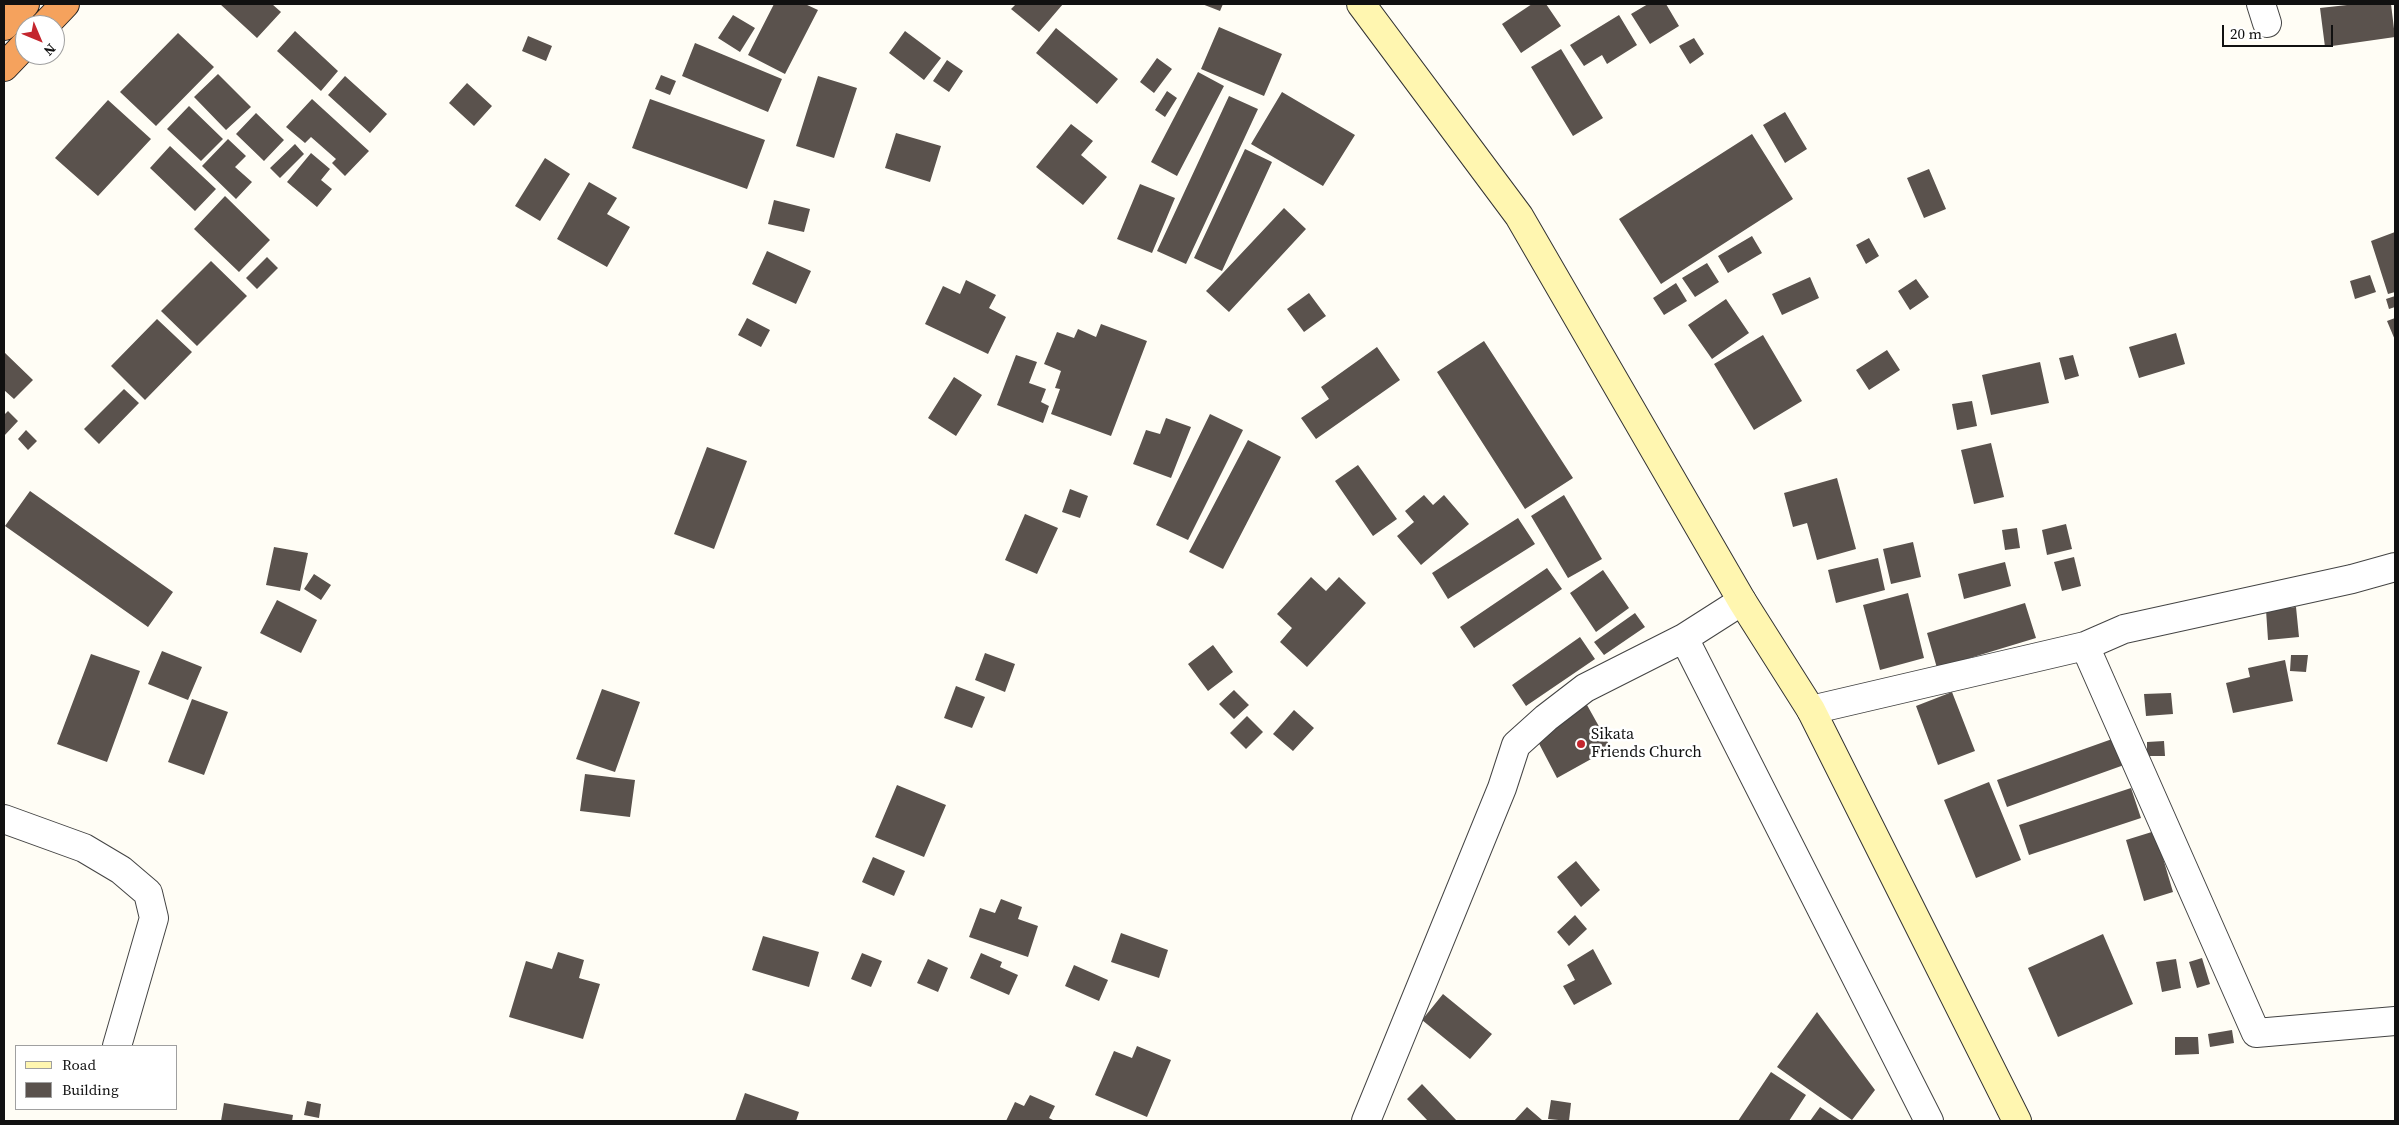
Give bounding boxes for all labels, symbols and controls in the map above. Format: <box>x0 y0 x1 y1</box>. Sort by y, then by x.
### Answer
north arrow <box>15 15 65 65</box>
scale bar <box>2224 15 2335 47</box>
text: 20 m <box>2230 23 2262 44</box>
text: N <box>39 39 61 61</box>
place label: Sikata Friends Church <box>1591 725 1702 763</box>
marker: Sikata Friends Church <box>1575 738 1587 750</box>
legend <box>15 1045 178 1110</box>
text: Road <box>62 1054 96 1075</box>
text: Building <box>62 1079 119 1100</box>

